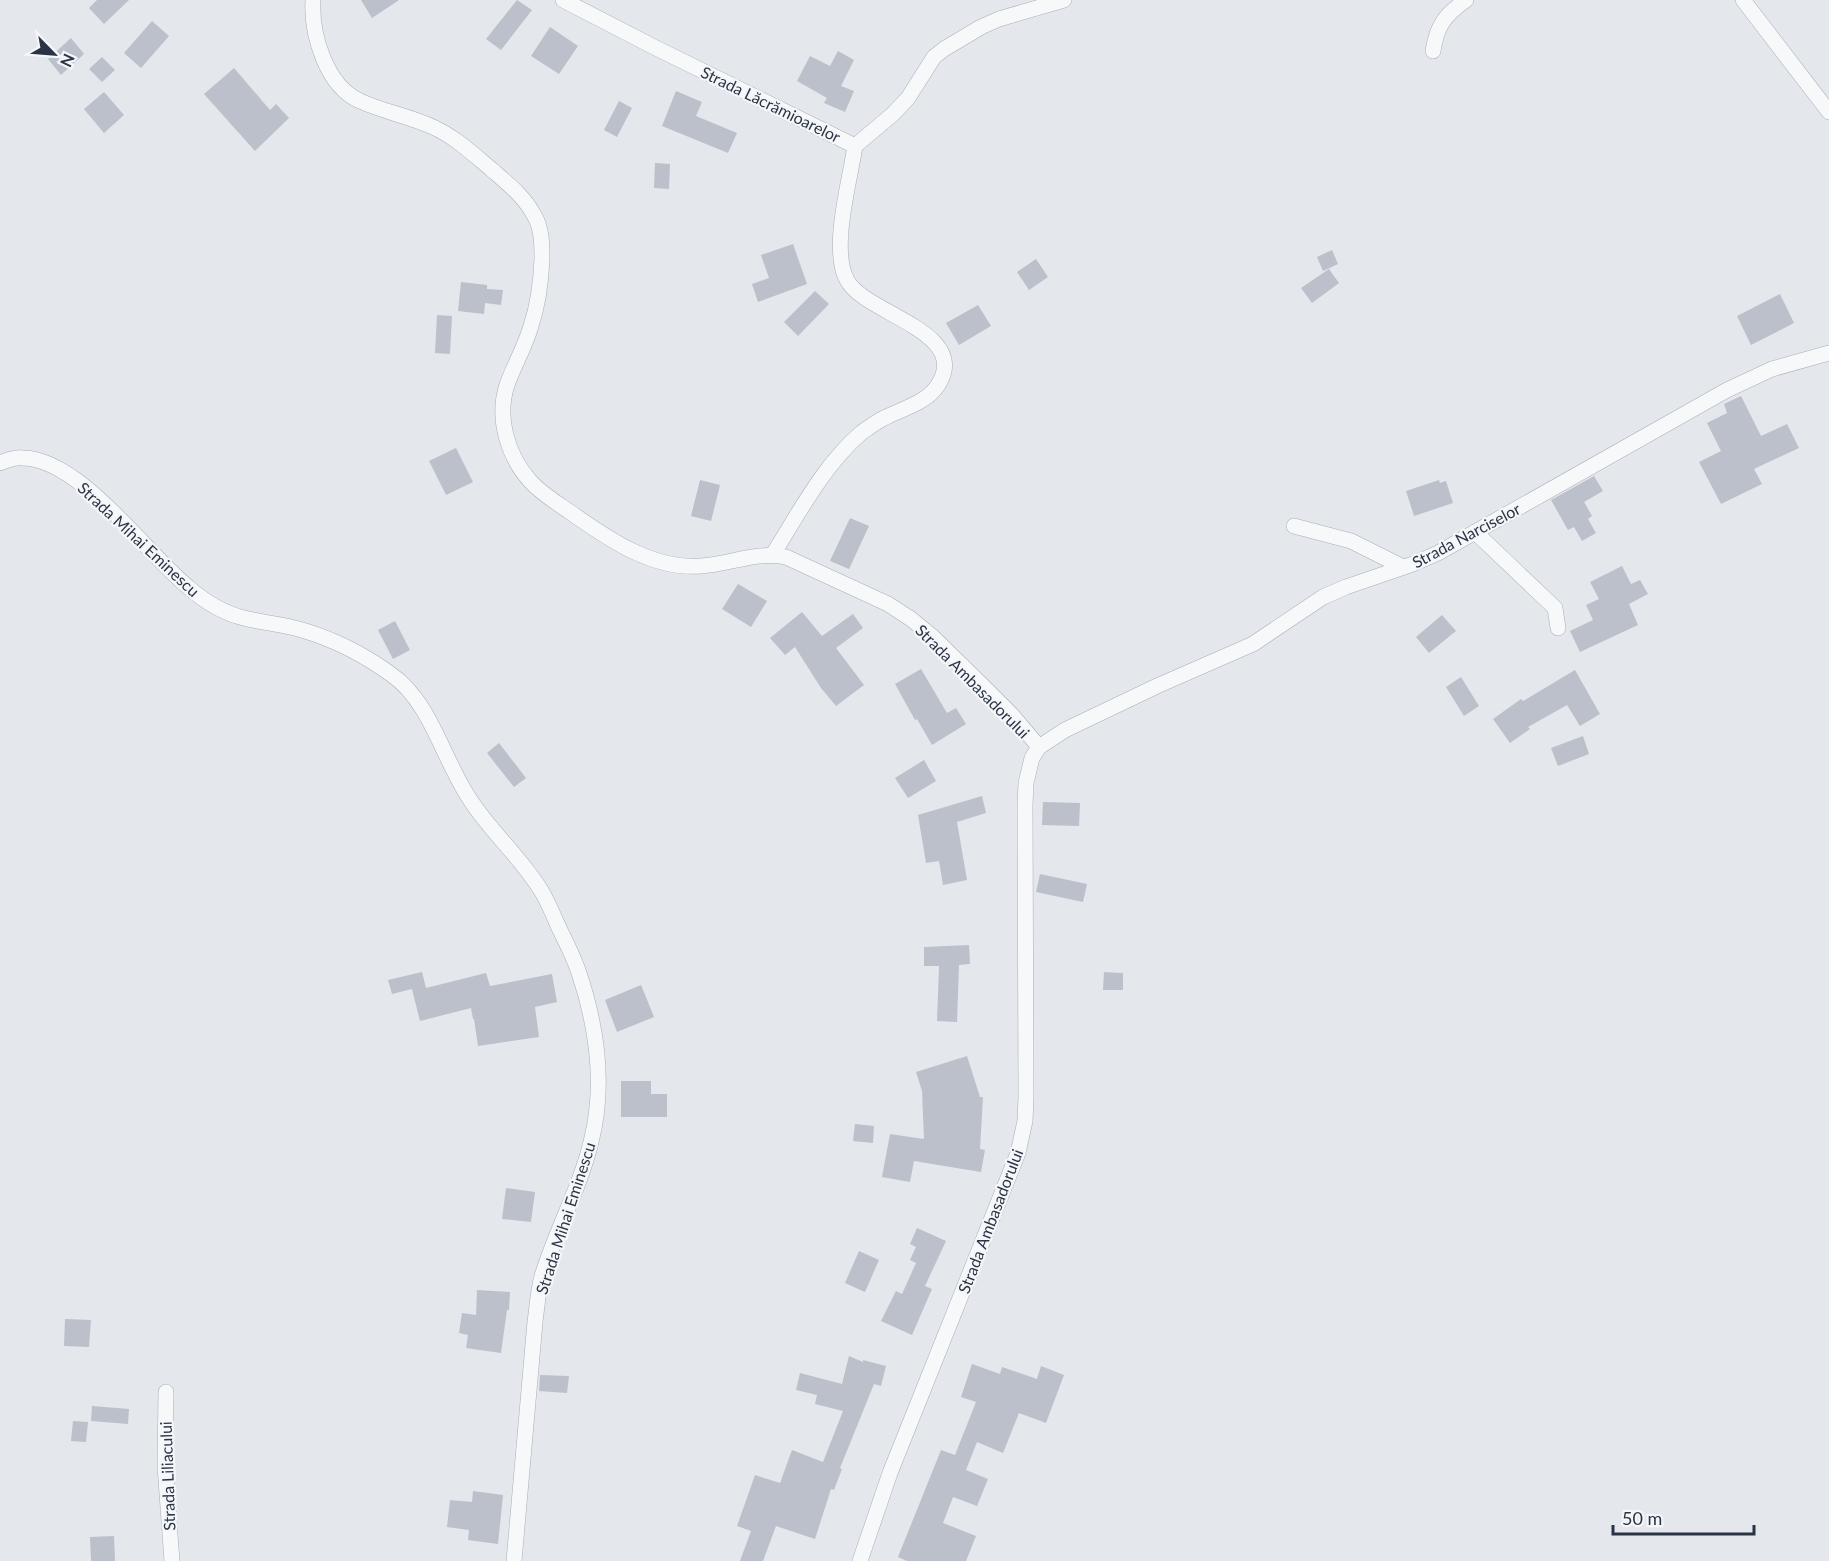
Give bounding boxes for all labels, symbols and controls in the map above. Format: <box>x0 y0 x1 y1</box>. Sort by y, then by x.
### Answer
north arrow <box>24 24 84 84</box>
text: N <box>57 51 79 70</box>
street label: Strada Lăcrămioarelor <box>698 62 844 146</box>
street label: Strada Mihai Eminescu <box>74 478 204 600</box>
street label: Strada Narciselor <box>1409 498 1523 571</box>
street label: Strada Ambasadorului <box>912 620 1034 742</box>
street label: Strada Mihai Eminescu <box>531 1139 599 1297</box>
street label: Strada Ambasadorului <box>954 1146 1026 1296</box>
street label: Strada Liliacului <box>156 1421 178 1531</box>
scale bar <box>1613 1498 1754 1536</box>
text: 50 m <box>1622 1507 1662 1529</box>

